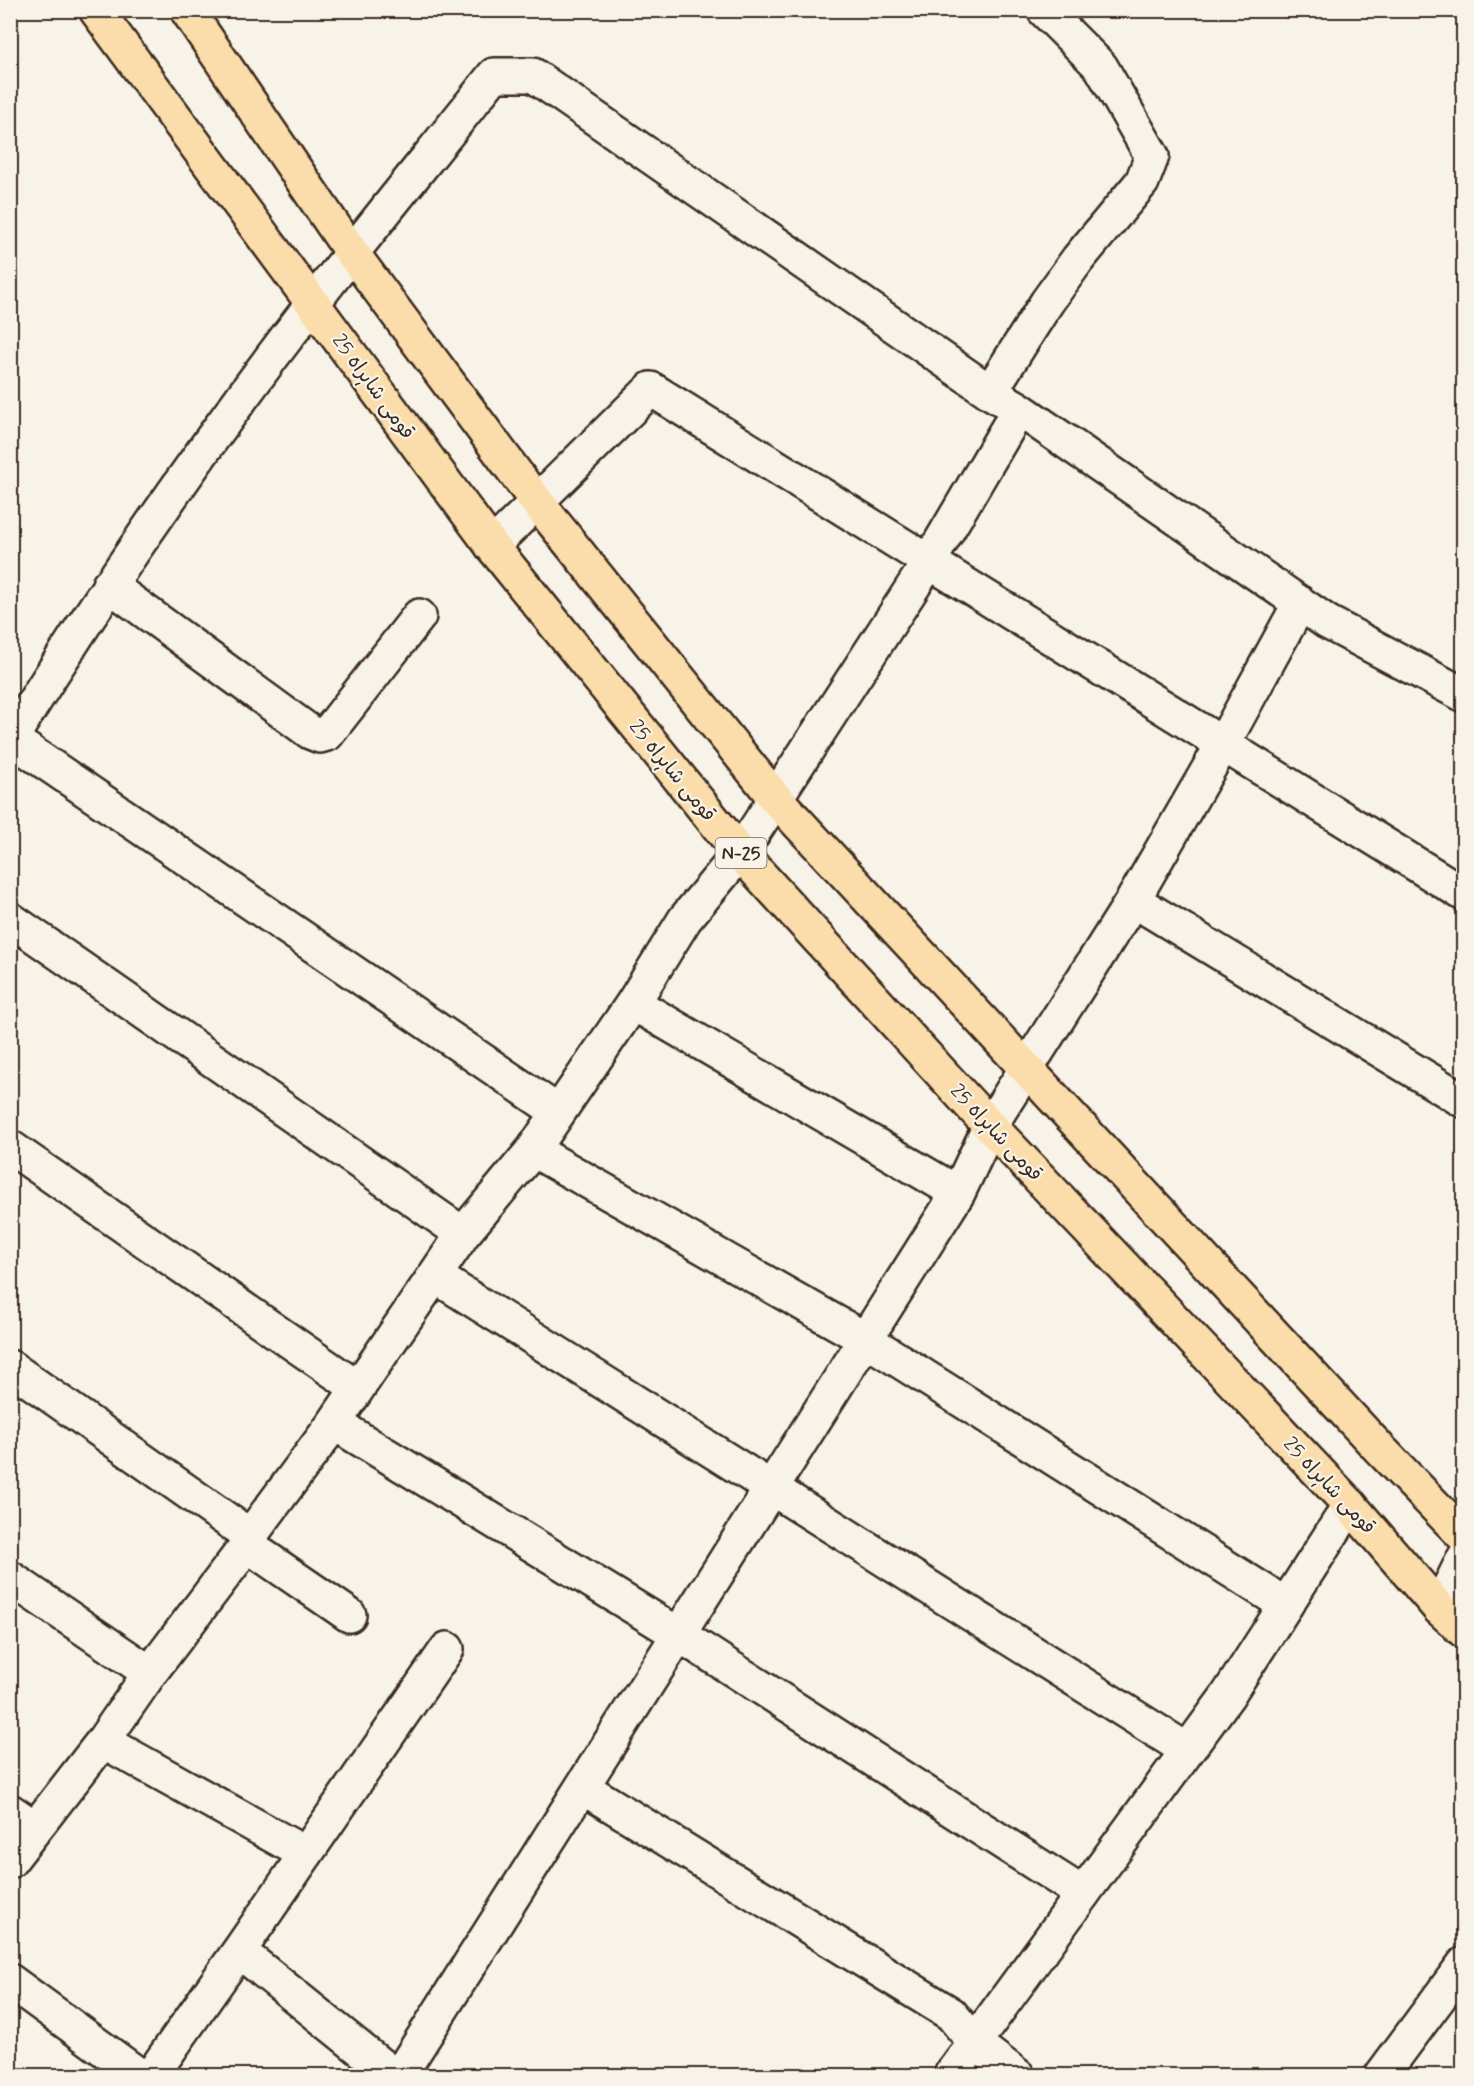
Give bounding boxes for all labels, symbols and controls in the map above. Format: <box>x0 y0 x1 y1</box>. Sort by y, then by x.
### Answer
street label: قومی شاہراہ 25 <box>325 329 420 445</box>
street label: قومی شاہراہ 25 <box>622 714 721 828</box>
road number: N-25 <box>716 838 766 868</box>
street label: قومی شاہراہ 25 <box>944 1078 1048 1188</box>
street label: قومی شاہراہ 25 <box>1277 1431 1381 1541</box>

